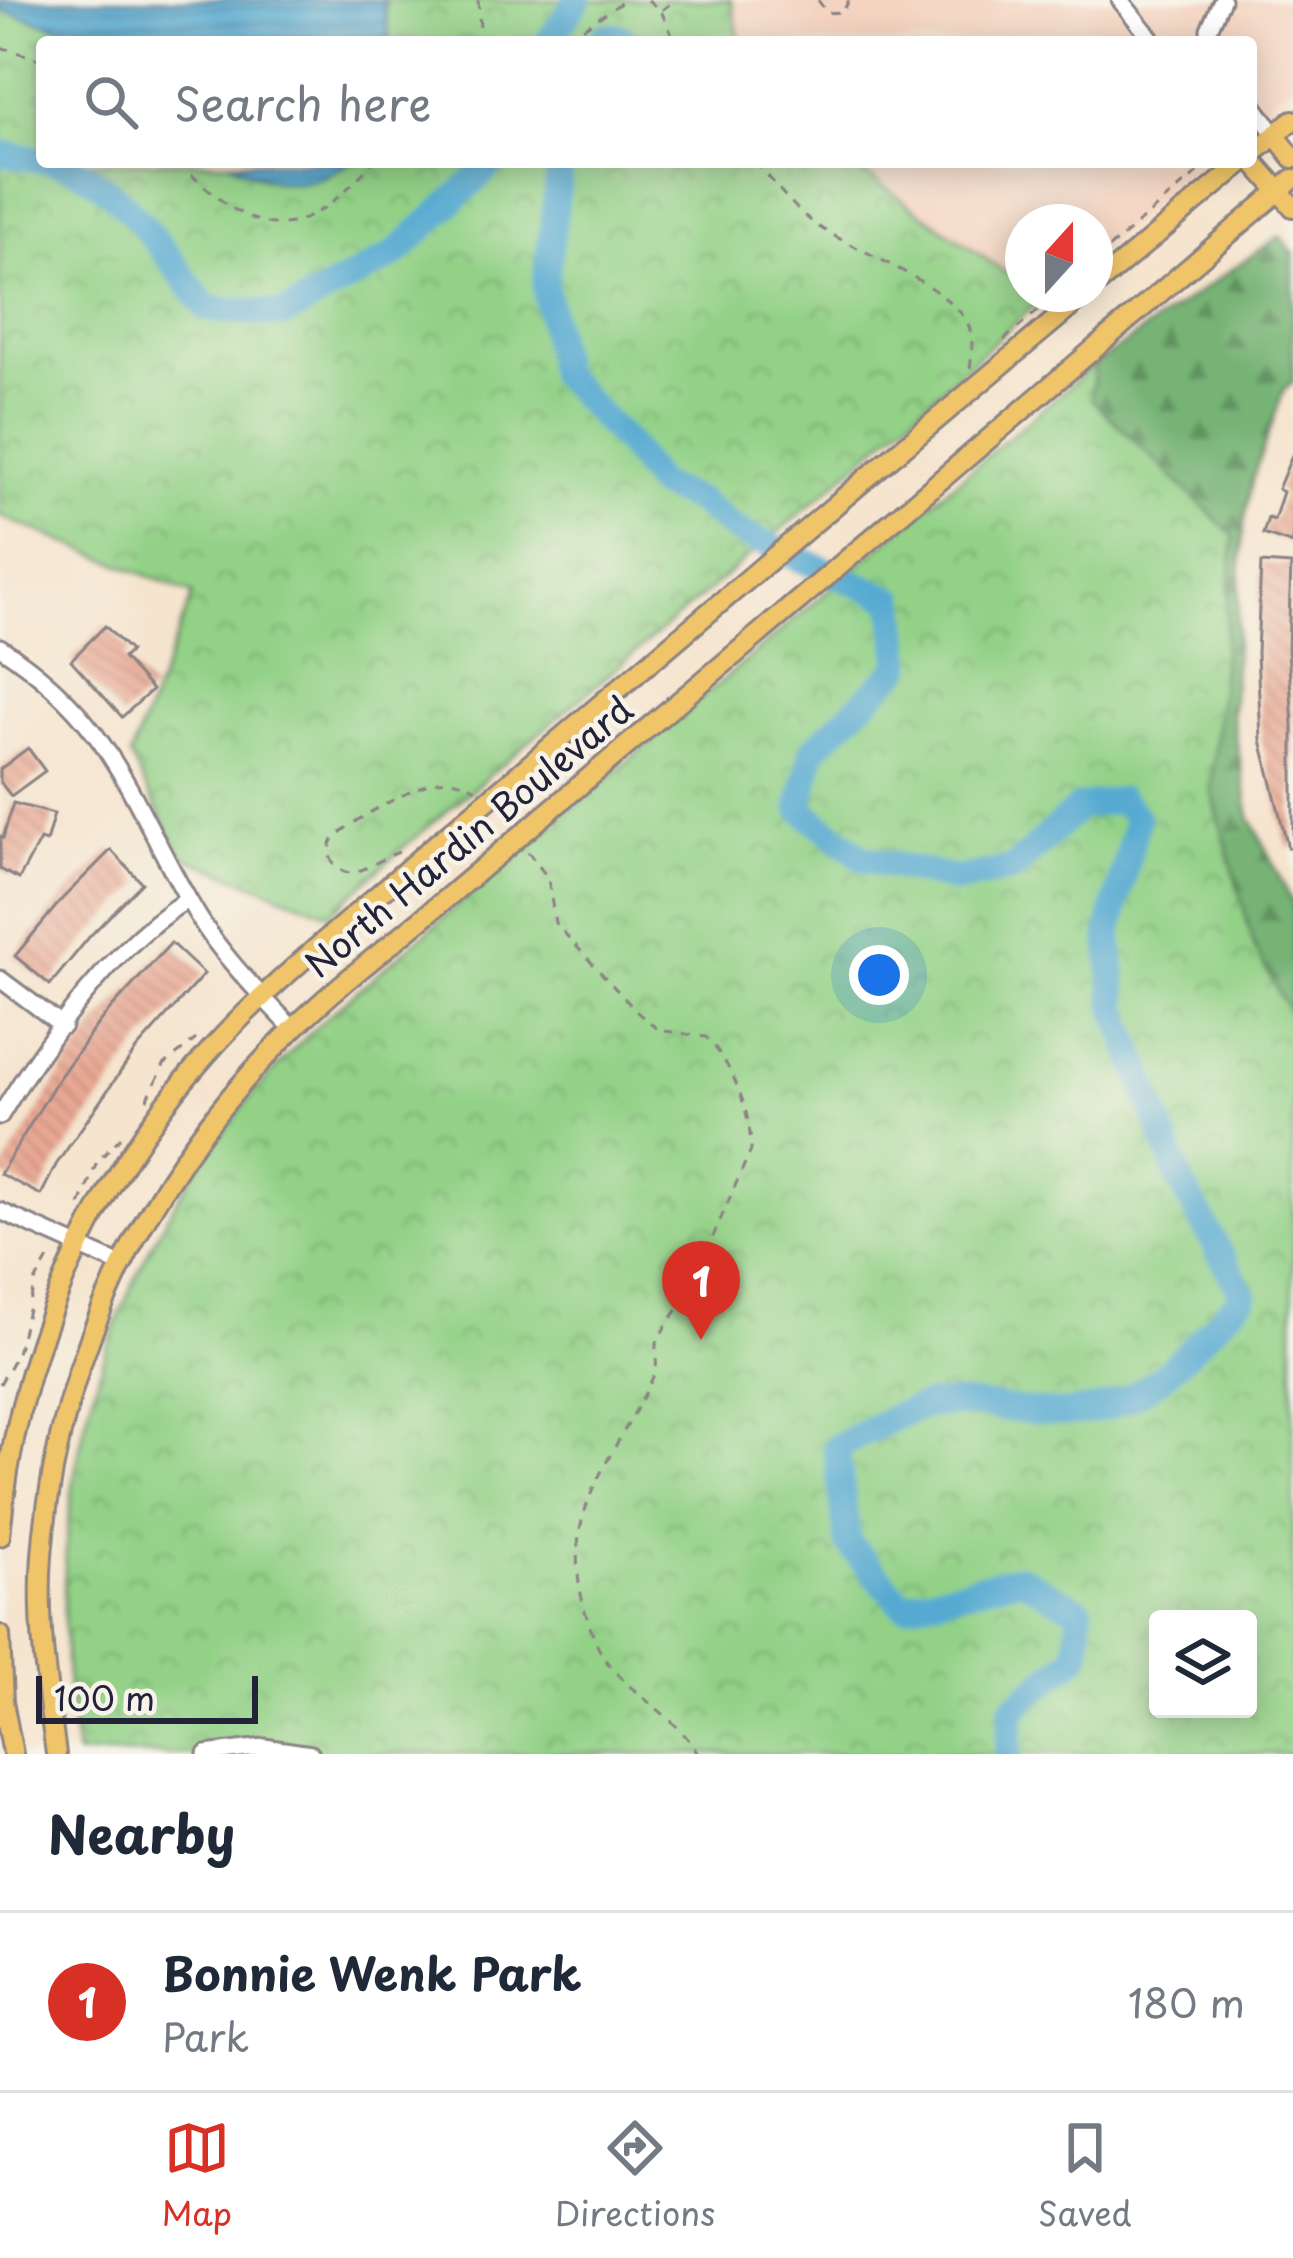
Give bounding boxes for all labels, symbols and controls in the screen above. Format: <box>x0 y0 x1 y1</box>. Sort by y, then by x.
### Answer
search box <box>36 36 1257 168</box>
text: Search here <box>174 68 431 136</box>
icon: search <box>78 69 144 135</box>
north arrow <box>1005 204 1113 312</box>
street label: North Hardin Boulevard <box>292 682 643 989</box>
your location <box>849 945 909 1005</box>
pin: 1 <box>662 1241 740 1340</box>
map controls <box>1149 1610 1257 1718</box>
button: layers <box>1149 1610 1257 1718</box>
scale bar <box>36 1670 258 1723</box>
text: 100 m <box>54 1672 155 1722</box>
text: Nearby <box>48 1794 235 1871</box>
text: Bonnie Wenk Park <box>162 1938 582 2006</box>
text: 1 <box>78 1972 96 2031</box>
text: 180 m <box>1128 1972 1245 2031</box>
text: Park <box>162 2006 249 2065</box>
tab: Map <box>161 2115 232 2237</box>
tab: Directions <box>555 2115 715 2237</box>
tab: Saved <box>1038 2115 1132 2237</box>

